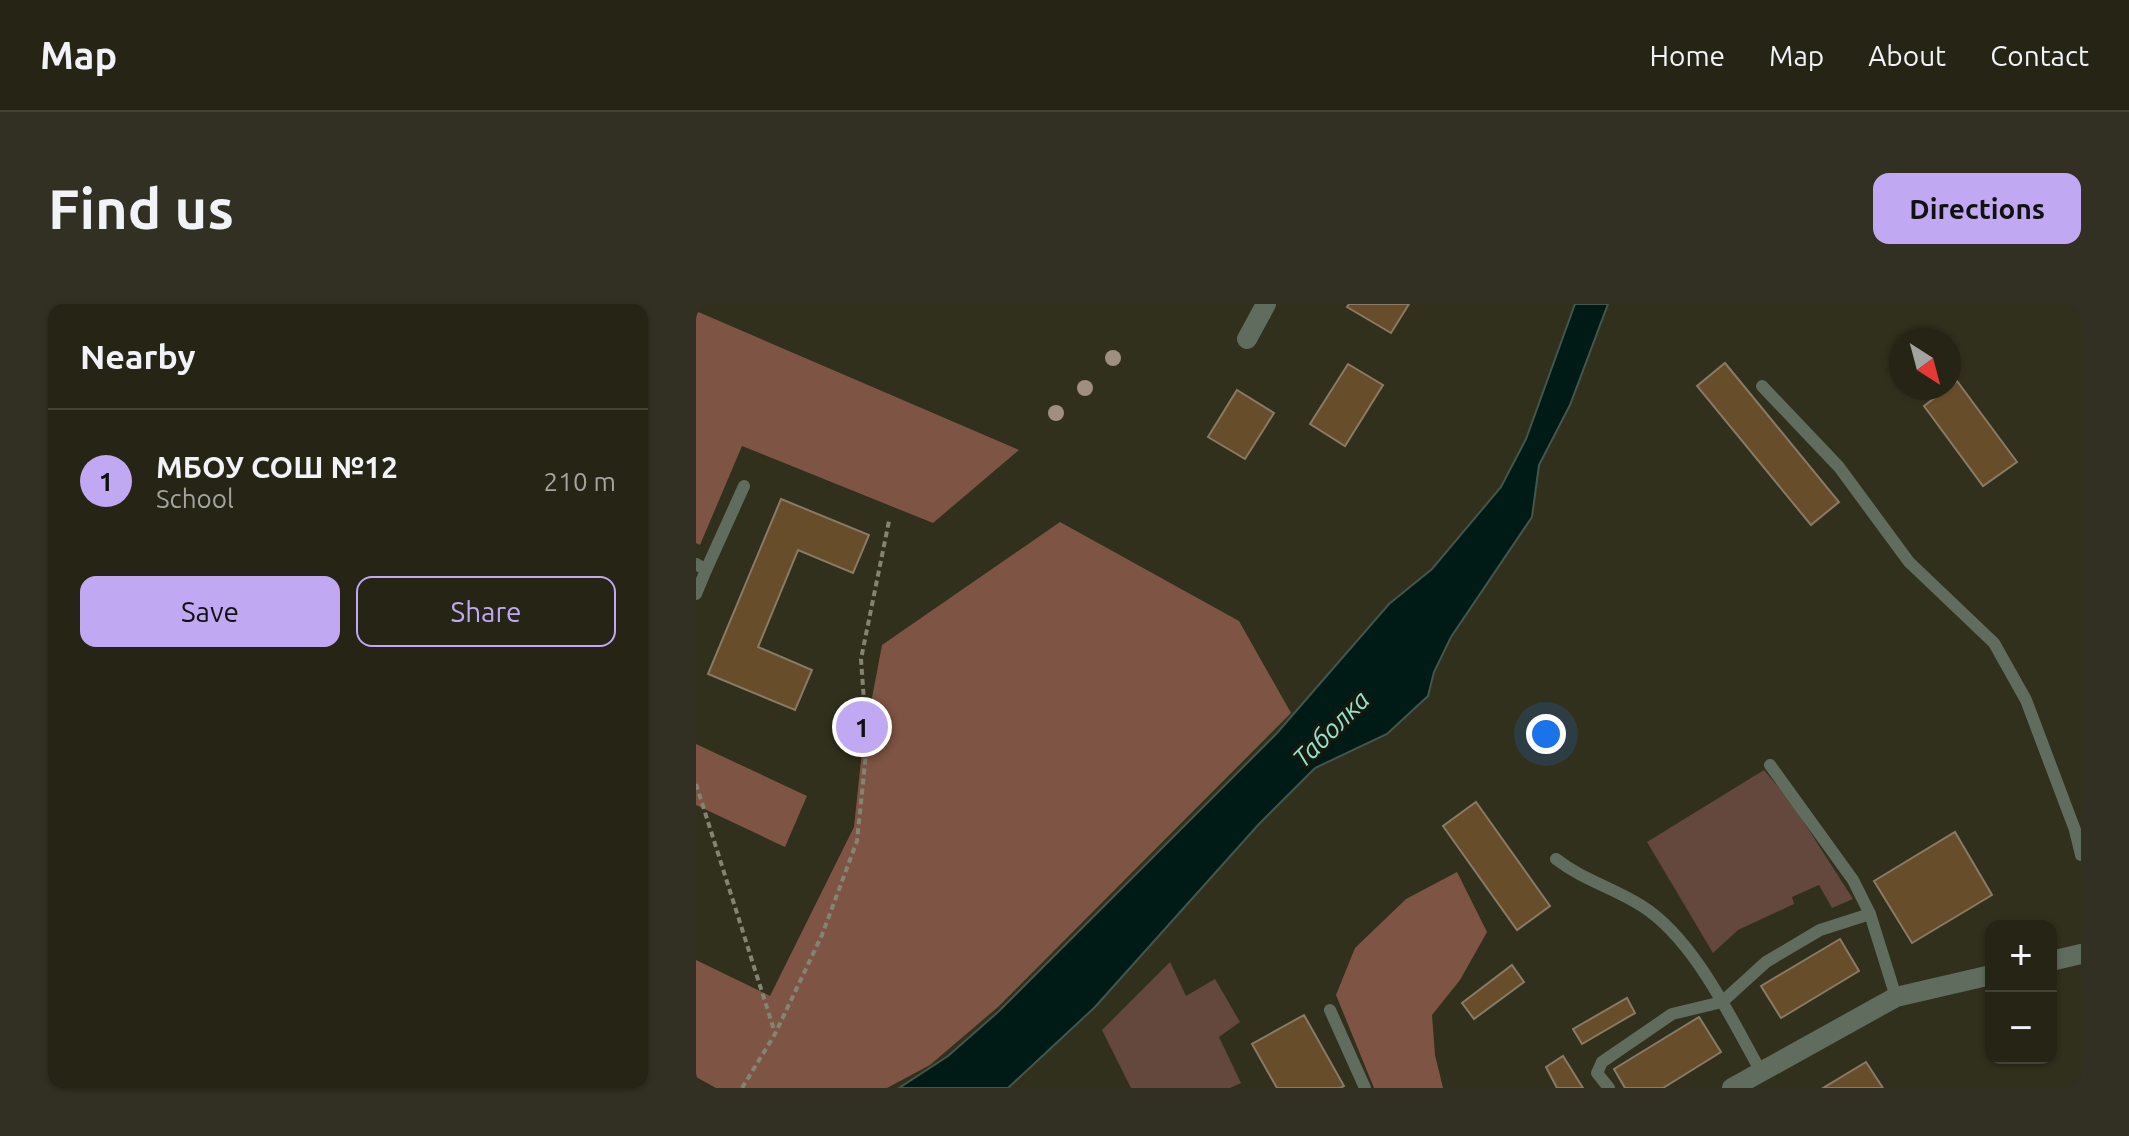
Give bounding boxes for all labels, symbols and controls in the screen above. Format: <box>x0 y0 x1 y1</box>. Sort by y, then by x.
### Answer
text: Map <box>40 34 117 76</box>
text: Home <box>1650 40 1725 71</box>
text: Map <box>1769 40 1824 71</box>
text: About <box>1868 40 1946 71</box>
text: Contact <box>1990 40 2089 71</box>
button: Directions <box>1873 173 2081 244</box>
text: Find us <box>48 177 234 240</box>
north arrow <box>1889 328 1961 400</box>
text: Nearby <box>80 337 195 375</box>
text: МБОУ СОШ №12 <box>156 450 398 484</box>
text: 1 <box>99 467 113 496</box>
text: 210 m <box>544 467 616 496</box>
text: School <box>156 484 234 513</box>
button: Save <box>80 576 340 647</box>
button: Share <box>356 576 616 647</box>
water label: Таболка <box>1287 685 1375 773</box>
pin: 1 <box>836 697 888 757</box>
your location <box>1526 714 1566 754</box>
map controls <box>1985 920 2057 1064</box>
button: + <box>1985 920 2057 992</box>
button: − <box>1985 992 2057 1064</box>

